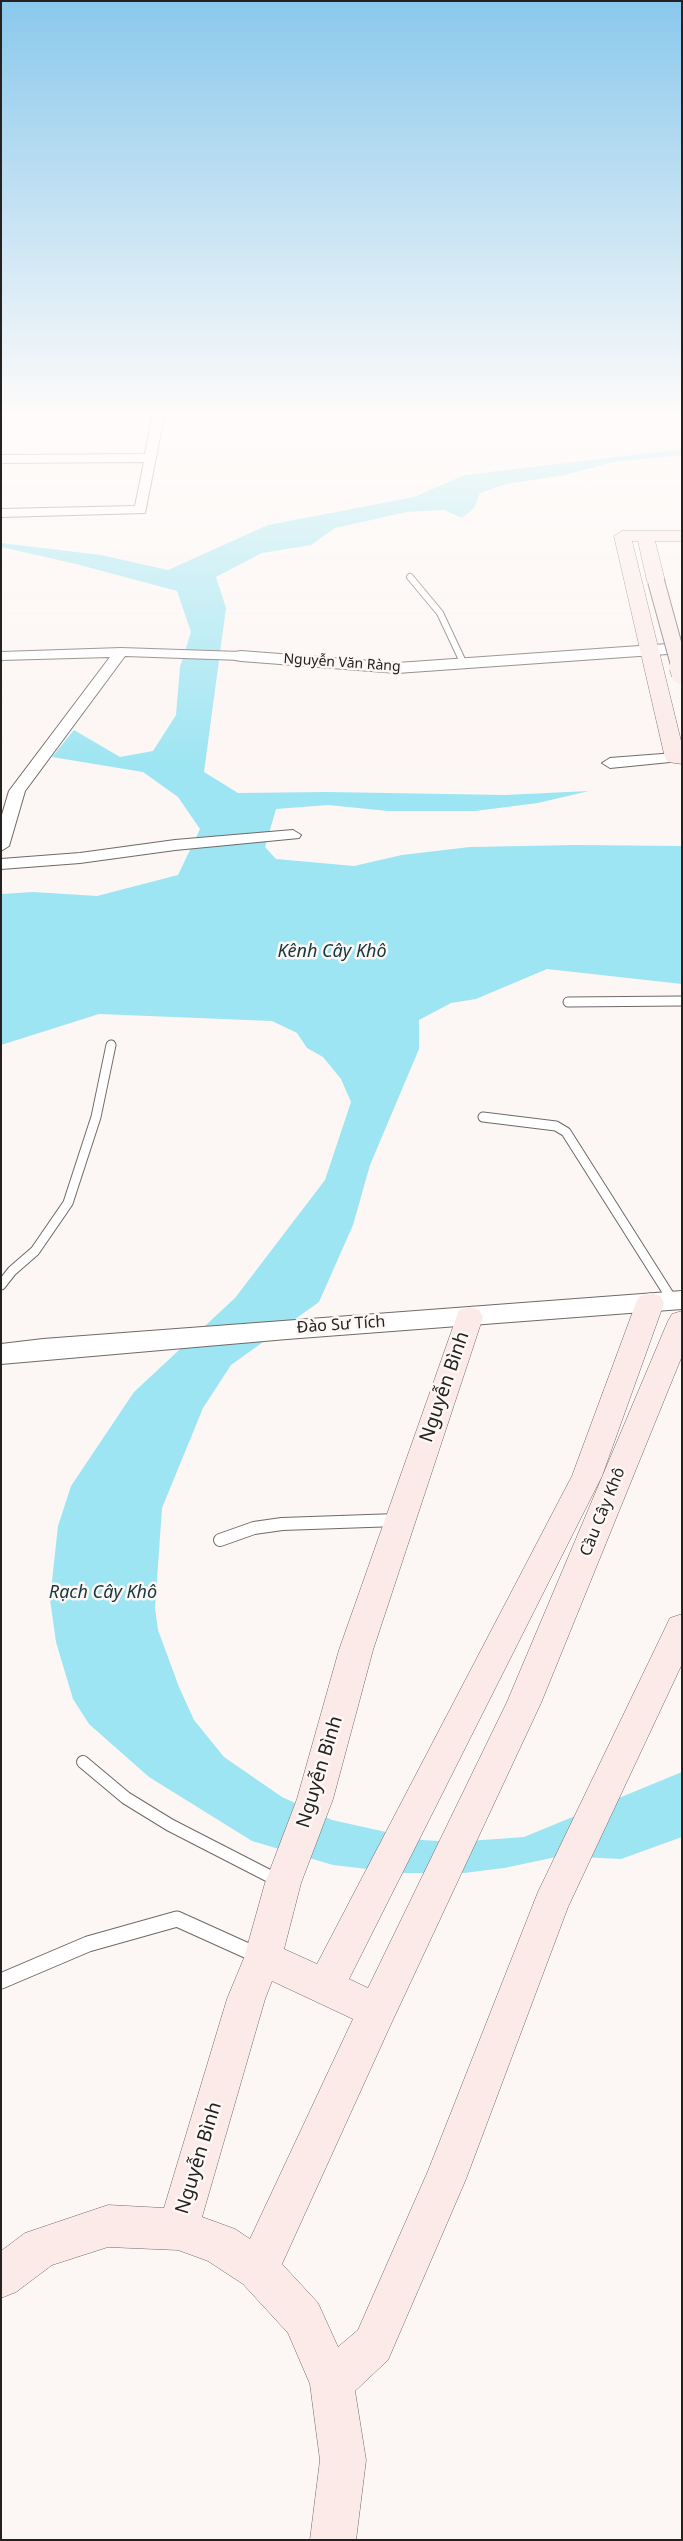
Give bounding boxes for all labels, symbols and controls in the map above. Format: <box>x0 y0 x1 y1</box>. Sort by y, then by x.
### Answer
street label: Nguyễn Văn Ràng <box>283 651 401 675</box>
water label: Kênh Cây Khô <box>277 941 387 963</box>
street label: Đào Sư Tích <box>296 1312 386 1338</box>
street label: Nguyễn Bình <box>415 1329 475 1445</box>
street label: Cầu Cây Khô <box>576 1465 630 1559</box>
water label: Rạch Cây Khô <box>49 1582 157 1604</box>
street label: Nguyễn Bình <box>292 1713 348 1831</box>
street label: Nguyễn Bình <box>171 2099 227 2217</box>

